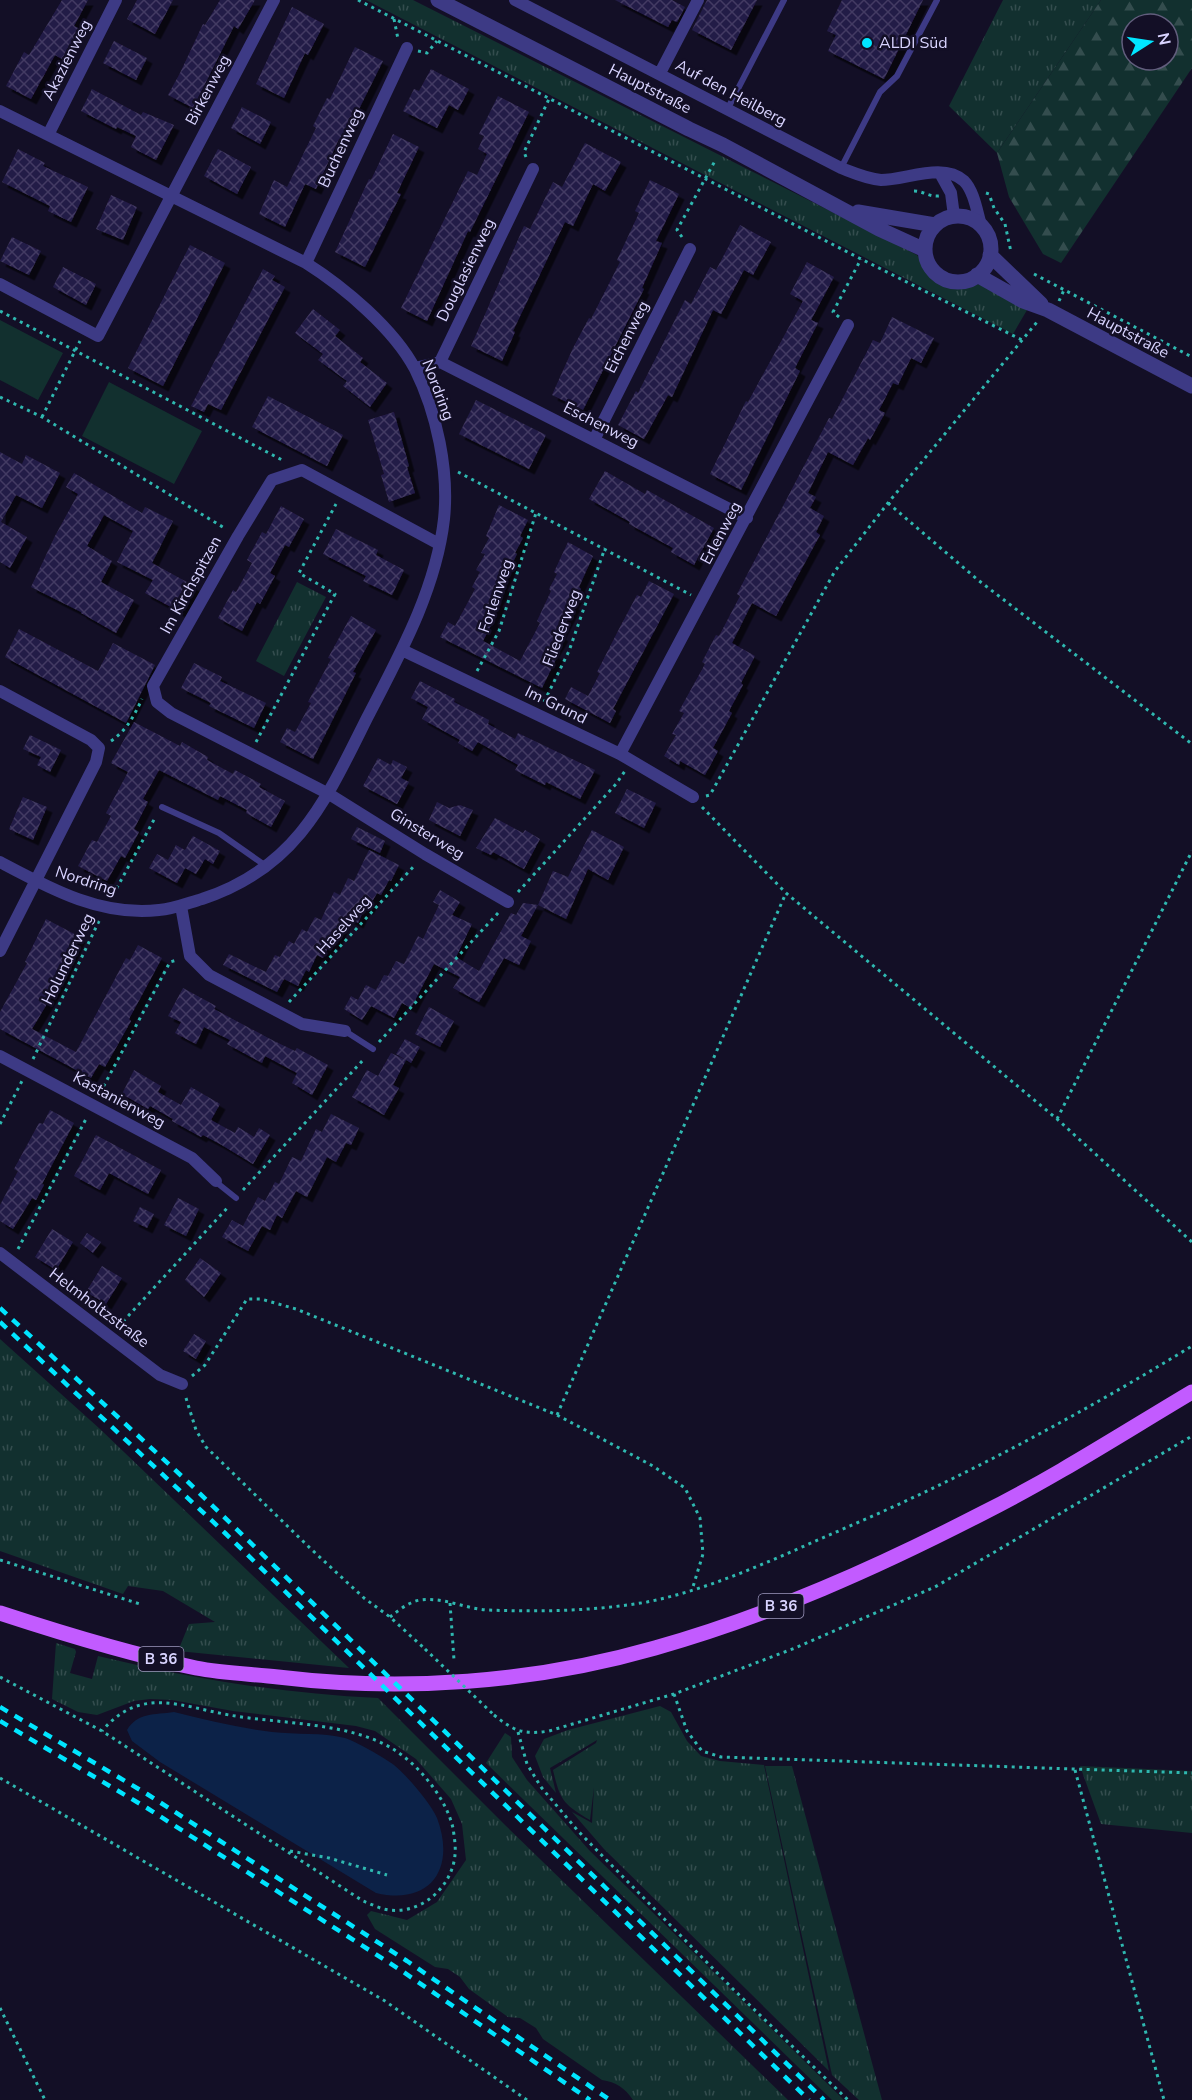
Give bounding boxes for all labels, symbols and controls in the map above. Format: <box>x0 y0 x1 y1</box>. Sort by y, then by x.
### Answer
north arrow <box>1120 12 1180 72</box>
street label: Akazienweg <box>37 16 97 104</box>
text: N <box>1152 31 1176 47</box>
place label: ALDI Süd <box>879 32 948 54</box>
marker: ALDI Süd <box>860 36 874 50</box>
street label: Birkenweg <box>180 51 236 129</box>
street label: Auf den Heilberg <box>671 54 791 132</box>
street label: Hauptstraße <box>605 59 695 119</box>
street label: Buchenweg <box>313 105 369 191</box>
street label: Douglasienweg <box>431 215 501 325</box>
street label: Eichenweg <box>599 297 655 377</box>
street label: Hauptstraße <box>1083 302 1173 364</box>
street label: Nordring <box>416 356 460 424</box>
street label: Eschenweg <box>559 397 643 453</box>
street label: Erlenweg <box>695 498 747 568</box>
street label: Im Kirchspitzen <box>155 532 227 638</box>
street label: Forlenweg <box>473 556 519 636</box>
street label: Fliederweg <box>537 586 587 670</box>
street label: Im Grund <box>521 681 591 729</box>
street label: Ginsterweg <box>386 803 468 865</box>
street label: Nordring <box>52 861 120 901</box>
street label: Haselweg <box>312 891 376 959</box>
street label: Holunderweg <box>36 910 100 1008</box>
street label: Kastanienweg <box>69 1066 169 1134</box>
street label: Helmholtzstraße <box>44 1263 154 1353</box>
road number: B 36 <box>758 1594 804 1618</box>
road number: B 36 <box>138 1647 184 1671</box>

